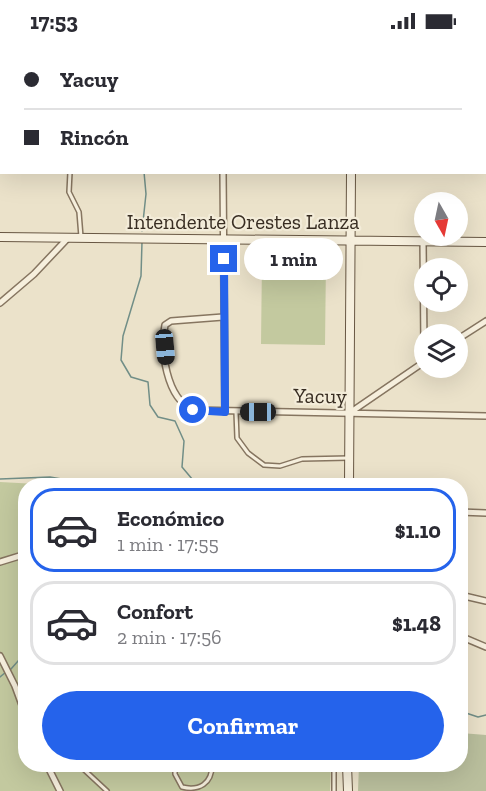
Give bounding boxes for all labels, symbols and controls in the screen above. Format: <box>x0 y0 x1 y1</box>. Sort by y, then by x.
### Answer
text: 17:53 <box>30 8 78 35</box>
text: Yacuy <box>60 66 118 93</box>
text: Rincón <box>60 124 129 151</box>
north arrow <box>414 192 468 246</box>
map controls <box>414 192 468 378</box>
street label: Intendente Orestes Lanza <box>127 209 359 234</box>
callout: 1 min <box>245 238 344 280</box>
route end <box>210 245 237 272</box>
text: 1 min <box>270 247 317 271</box>
button: locate <box>414 258 468 312</box>
button: layers <box>414 324 468 378</box>
car <box>154 328 176 366</box>
street label: Yacuy <box>292 383 347 408</box>
route start <box>179 396 206 423</box>
car <box>240 403 276 421</box>
icon: car <box>45 503 99 557</box>
text: Económico <box>117 505 224 532</box>
text: $1.10 <box>395 517 441 544</box>
text: 1 min · 17:55 <box>117 532 219 556</box>
icon: car <box>45 596 99 650</box>
text: Confort <box>117 598 193 625</box>
text: $1.48 <box>392 610 441 637</box>
text: 2 min · 17:56 <box>117 625 222 649</box>
button: Confirmar <box>42 691 444 760</box>

